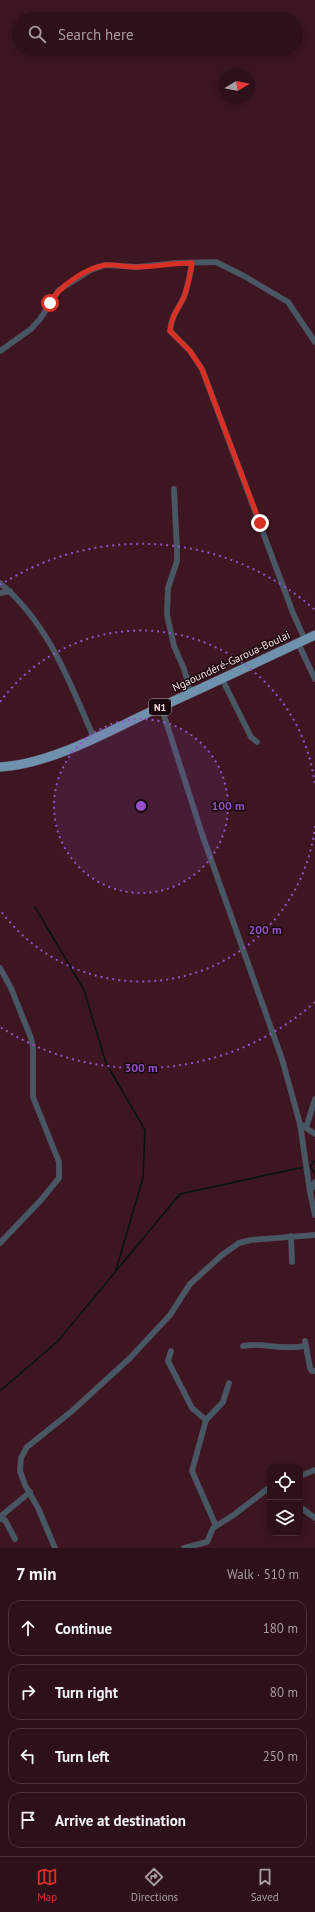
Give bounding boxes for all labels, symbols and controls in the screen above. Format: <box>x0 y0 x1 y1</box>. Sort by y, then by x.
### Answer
search box <box>12 12 303 56</box>
icon: search <box>26 23 48 45</box>
text: Search here <box>58 25 134 44</box>
north arrow <box>219 68 255 104</box>
route start <box>41 294 59 312</box>
route end <box>251 514 269 532</box>
street label: Ngaoundéré-Garoua-Boulai <box>170 627 292 694</box>
road number: N1 <box>149 699 171 715</box>
text: 100 m <box>211 798 245 813</box>
centre of rings <box>134 799 148 813</box>
text: 200 m <box>248 922 282 937</box>
text: 300 m <box>124 1060 158 1075</box>
map controls <box>267 1464 303 1536</box>
button: locate <box>267 1464 303 1500</box>
button: layers <box>267 1500 303 1536</box>
text: 7 min <box>16 1563 57 1585</box>
text: Walk · 510 m <box>227 1566 299 1583</box>
icon: ahead <box>17 1617 39 1639</box>
text: Continue <box>55 1619 112 1638</box>
text: 180 m <box>263 1620 298 1637</box>
icon: right <box>17 1681 39 1703</box>
text: Turn right <box>55 1683 118 1702</box>
text: 80 m <box>270 1684 298 1701</box>
icon: left <box>17 1745 39 1767</box>
text: Turn left <box>55 1747 109 1766</box>
text: 250 m <box>263 1748 298 1765</box>
icon: arrive <box>17 1809 39 1831</box>
text: Arrive at destination <box>55 1811 186 1830</box>
tab: Map <box>36 1866 58 1904</box>
tab: Directions <box>131 1866 178 1904</box>
tab: Saved <box>251 1866 279 1904</box>

